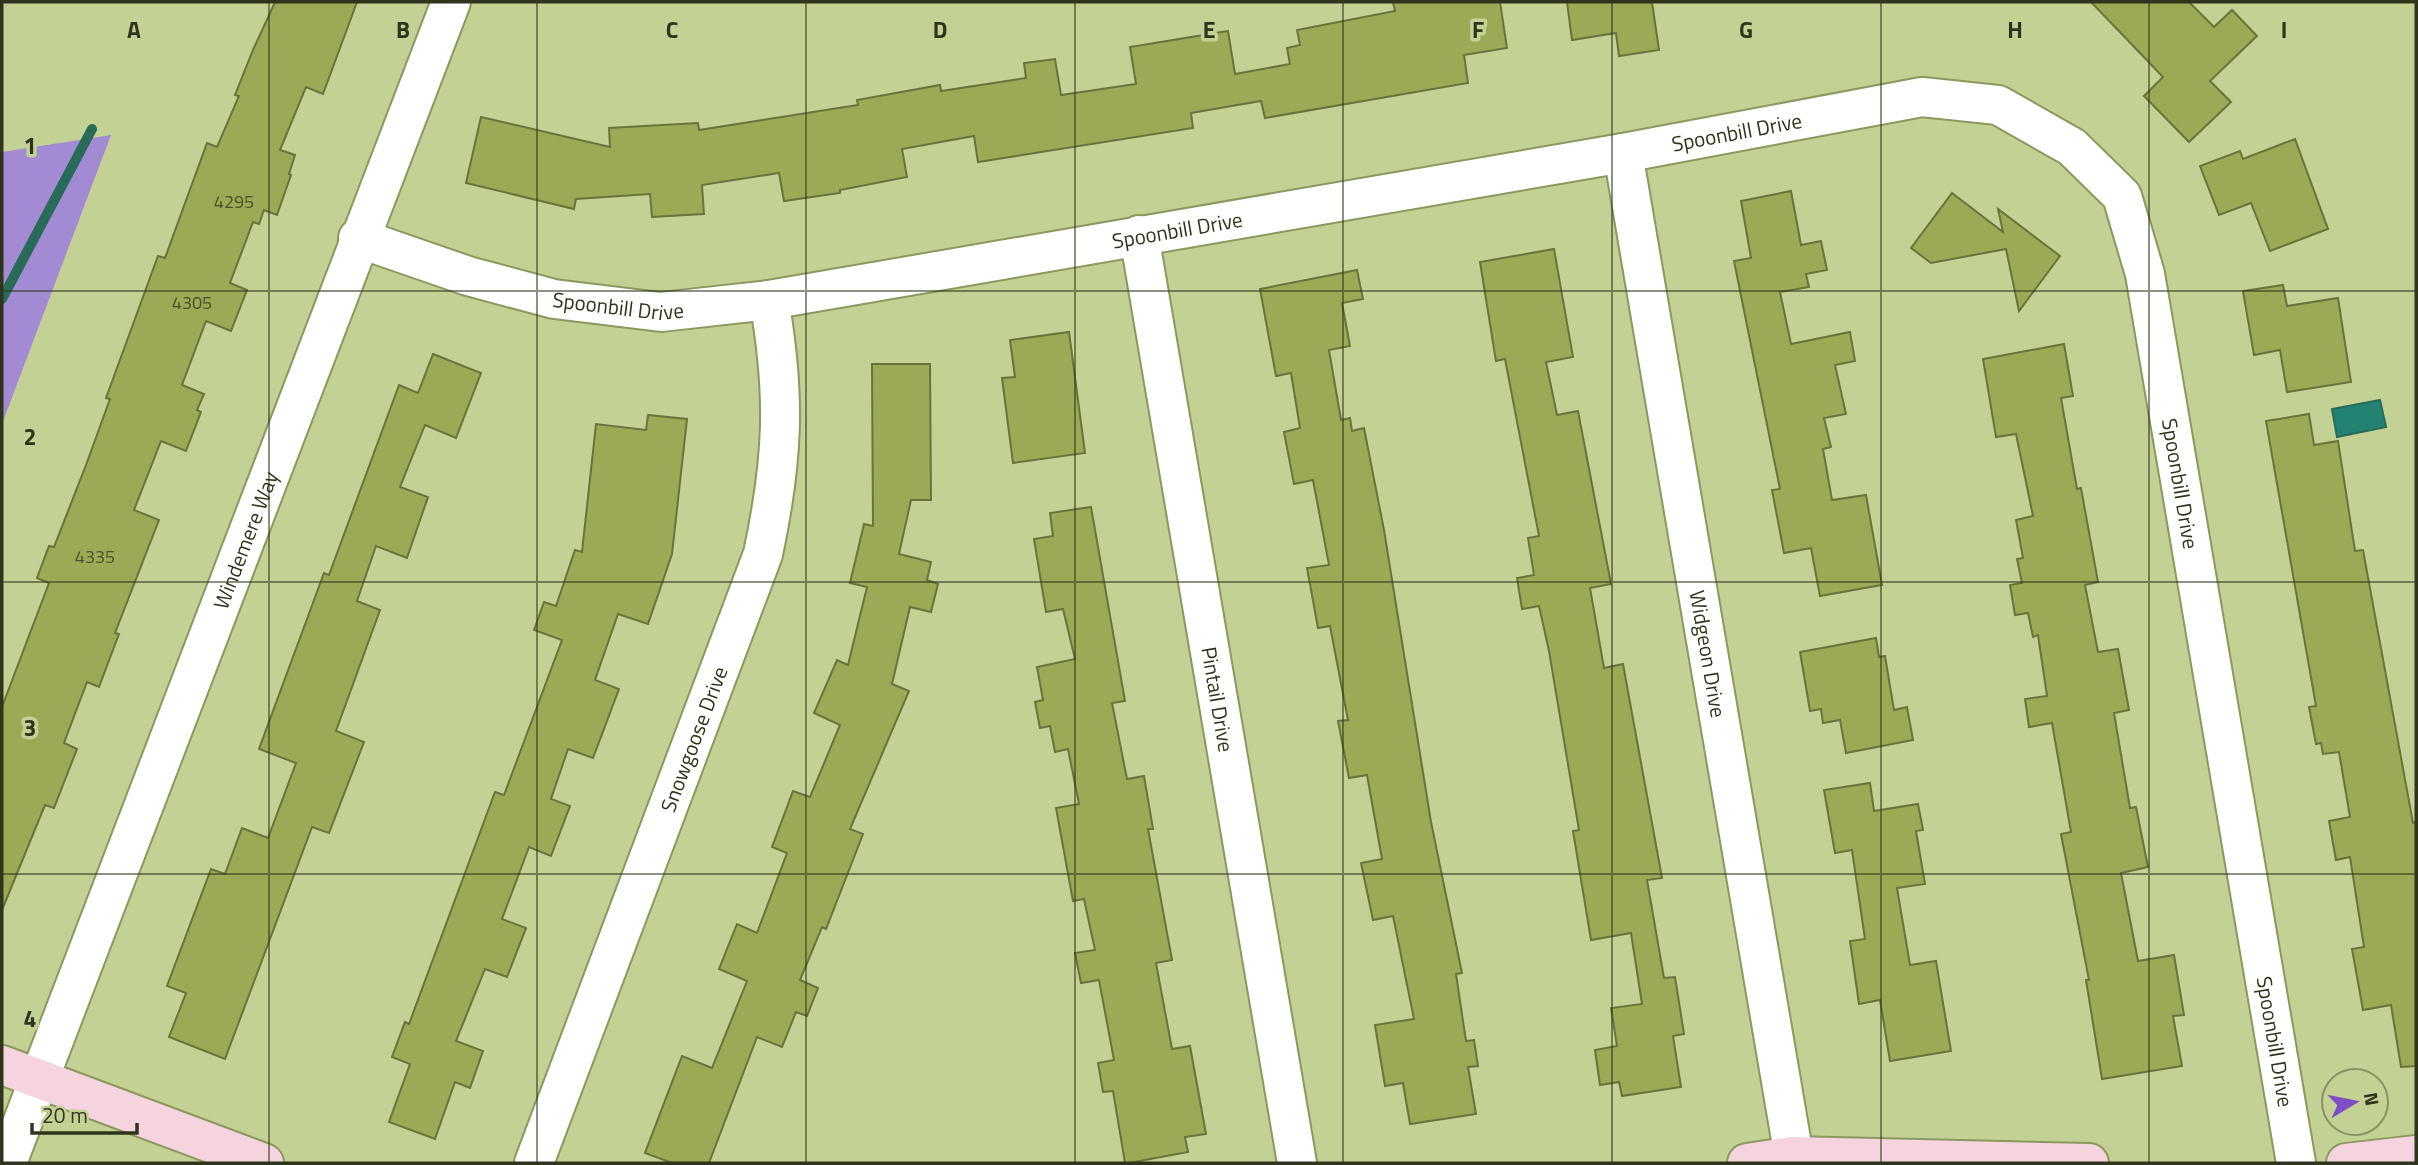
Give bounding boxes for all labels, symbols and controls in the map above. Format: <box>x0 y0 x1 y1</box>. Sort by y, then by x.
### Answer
text: A <box>127 12 141 47</box>
text: B <box>396 12 410 47</box>
text: C <box>666 12 678 47</box>
text: D <box>933 12 947 47</box>
text: E <box>1203 12 1215 47</box>
text: F <box>1472 12 1484 47</box>
text: G <box>1739 12 1753 47</box>
text: H <box>2007 12 2023 47</box>
text: I <box>2281 12 2287 47</box>
street label: Spoonbill Drive <box>1669 104 1804 160</box>
text: 1 <box>24 128 36 163</box>
house number: 4295 <box>214 188 254 215</box>
street label: Spoonbill Drive <box>1109 203 1245 257</box>
street label: Spoonbill Drive <box>551 283 685 328</box>
house number: 4305 <box>172 289 212 316</box>
street label: Spoonbill Drive <box>2154 416 2207 551</box>
text: 2 <box>24 419 36 454</box>
street label: Windemere Way <box>204 466 286 614</box>
house number: 4335 <box>75 543 115 570</box>
street label: Widgeon Drive <box>1682 588 1735 720</box>
street label: Pintail Drive <box>1193 644 1243 754</box>
street label: Snowgoose Drive <box>651 662 735 816</box>
text: 3 <box>24 710 36 745</box>
street label: Spoonbill Drive <box>2249 974 2302 1109</box>
text: 4 <box>24 1001 36 1036</box>
north arrow <box>2320 1067 2390 1137</box>
text: N <box>2357 1090 2388 1108</box>
scale bar <box>32 1092 136 1136</box>
text: 20 m <box>42 1099 88 1131</box>

